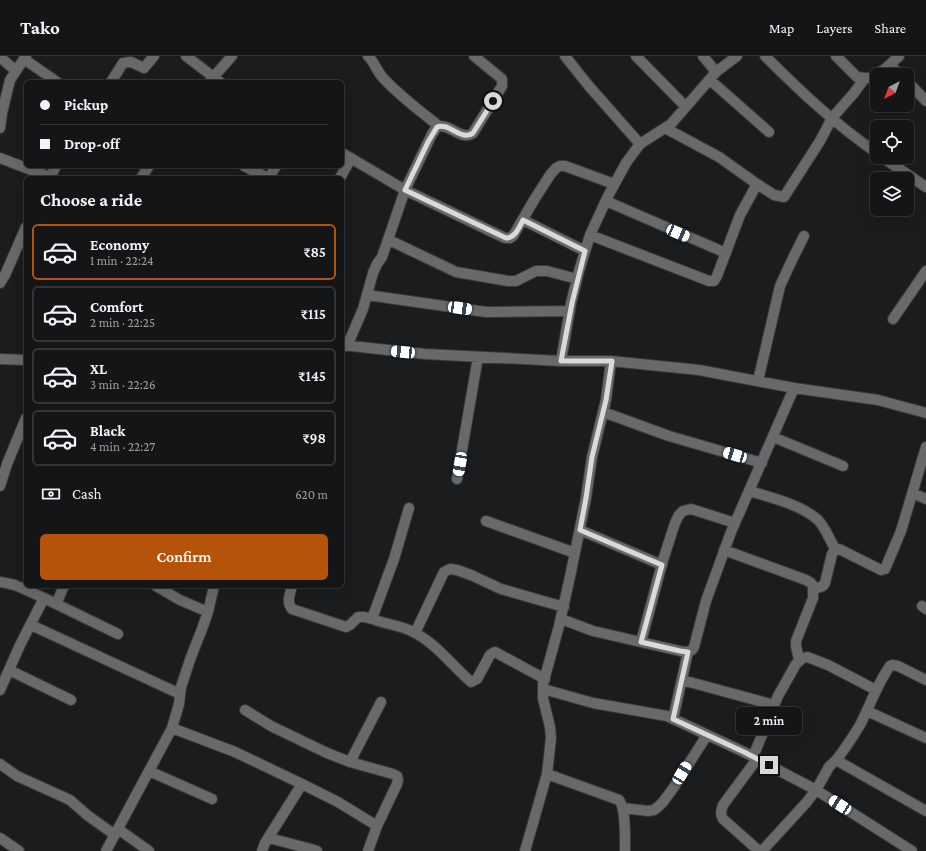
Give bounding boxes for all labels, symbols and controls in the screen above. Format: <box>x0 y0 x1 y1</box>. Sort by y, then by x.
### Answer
text: Tako <box>20 17 60 38</box>
text: Map <box>769 20 794 36</box>
text: Layers <box>816 20 853 36</box>
text: Share <box>875 20 906 36</box>
north arrow <box>870 68 914 112</box>
map controls <box>870 68 914 216</box>
route start <box>484 92 502 110</box>
text: Pickup <box>64 97 108 113</box>
button: locate <box>870 120 914 164</box>
text: Drop-off <box>64 136 120 152</box>
button: layers <box>870 172 914 216</box>
text: Choose a ride <box>40 190 142 210</box>
car <box>665 223 691 243</box>
icon: car <box>42 234 78 270</box>
text: Economy <box>90 237 149 253</box>
text: ₹85 <box>303 244 326 260</box>
text: 1 min · 22:24 <box>90 253 154 268</box>
icon: car <box>42 296 78 332</box>
text: Comfort <box>90 299 144 315</box>
car <box>447 300 473 316</box>
text: ₹115 <box>300 306 326 322</box>
text: 2 min · 22:25 <box>90 315 155 330</box>
car <box>391 345 415 359</box>
icon: car <box>42 358 78 394</box>
text: XL <box>90 361 107 377</box>
text: ₹145 <box>298 368 326 384</box>
text: 3 min · 22:26 <box>90 377 156 392</box>
icon: car <box>42 420 78 456</box>
text: Black <box>90 423 125 439</box>
text: ₹98 <box>302 430 326 446</box>
text: 4 min · 22:27 <box>90 439 155 454</box>
car <box>722 446 748 464</box>
car <box>452 451 468 477</box>
icon: cash <box>40 483 62 505</box>
text: Cash <box>72 486 102 502</box>
text: 620 m <box>295 487 328 502</box>
button: Confirm <box>40 534 328 580</box>
callout: 2 min <box>736 707 802 735</box>
text: 2 min <box>754 713 784 728</box>
route end <box>760 756 778 774</box>
car <box>671 760 693 786</box>
car <box>827 793 853 817</box>

